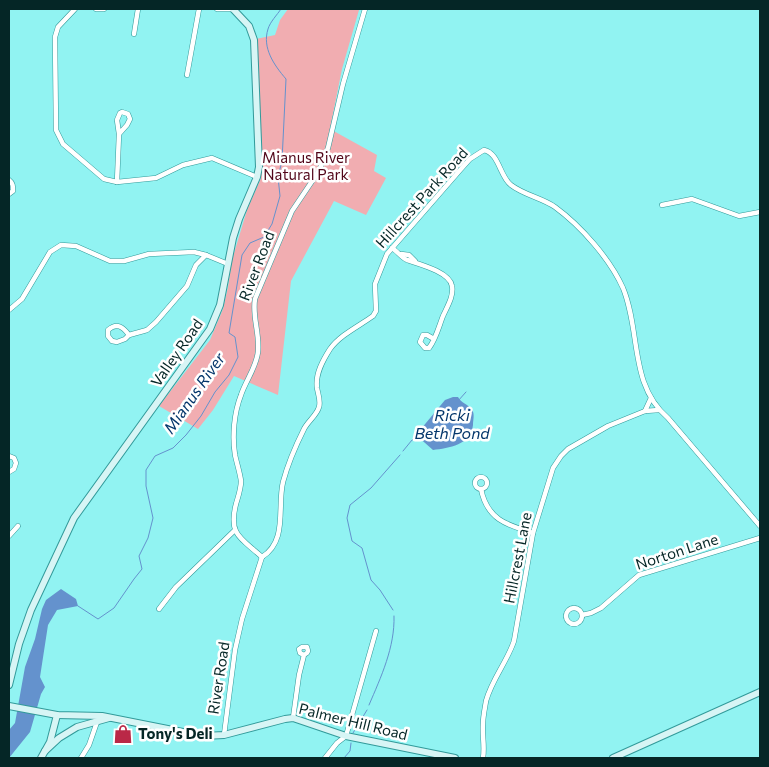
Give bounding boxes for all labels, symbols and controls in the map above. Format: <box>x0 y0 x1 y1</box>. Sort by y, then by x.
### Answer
street label: Hillcrest Park Road <box>371 143 471 251</box>
park label: Mianus River Natural Park <box>262 148 350 183</box>
street label: River Road <box>235 228 278 303</box>
street label: Valley Road <box>146 315 206 390</box>
water label: Mianus River <box>159 348 229 437</box>
water label: Ricki Beth Pond <box>414 405 490 442</box>
street label: Hillcrest Lane <box>499 511 535 605</box>
street label: Norton Lane <box>633 529 720 573</box>
street label: River Road <box>203 640 233 715</box>
street label: Palmer Hill Road <box>297 699 410 743</box>
shop icon: Tony's Deli <box>112 723 134 745</box>
place label: Tony's Deli <box>138 724 213 742</box>

